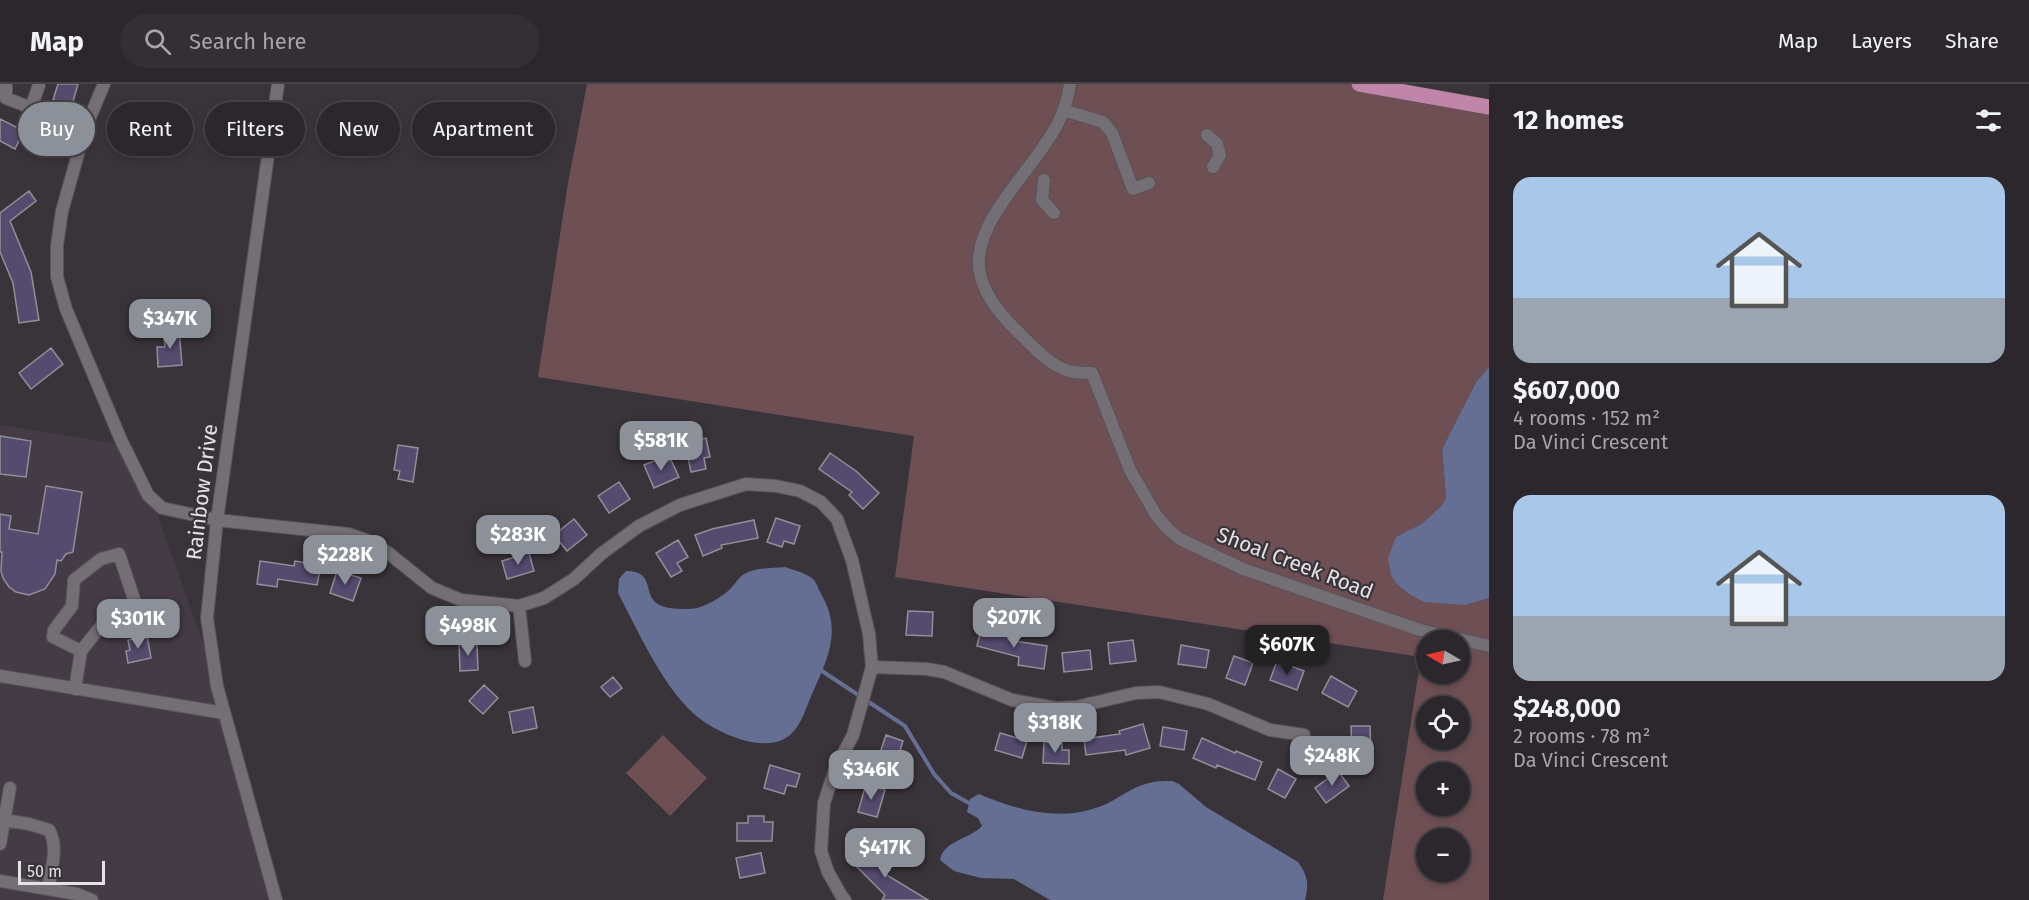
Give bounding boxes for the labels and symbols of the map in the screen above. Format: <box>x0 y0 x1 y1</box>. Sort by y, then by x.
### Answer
pin: $347K <box>128 299 212 350</box>
pin: $581K <box>619 421 703 472</box>
street label: Rainbow Drive <box>181 423 223 561</box>
pin: $283K <box>476 515 560 566</box>
street label: Shoal Creek Road <box>1213 521 1377 605</box>
pin: $228K <box>303 535 387 586</box>
pin: $207K <box>972 598 1056 649</box>
pin: $301K <box>96 599 180 650</box>
pin: $498K <box>426 606 510 657</box>
pin: $607K <box>1245 625 1329 676</box>
north arrow <box>1416 630 1470 684</box>
pin: $318K <box>1013 703 1097 754</box>
pin: $248K <box>1290 736 1374 787</box>
pin: $346K <box>829 750 913 801</box>
pin: $417K <box>843 828 927 879</box>
scale bar <box>18 858 105 886</box>

